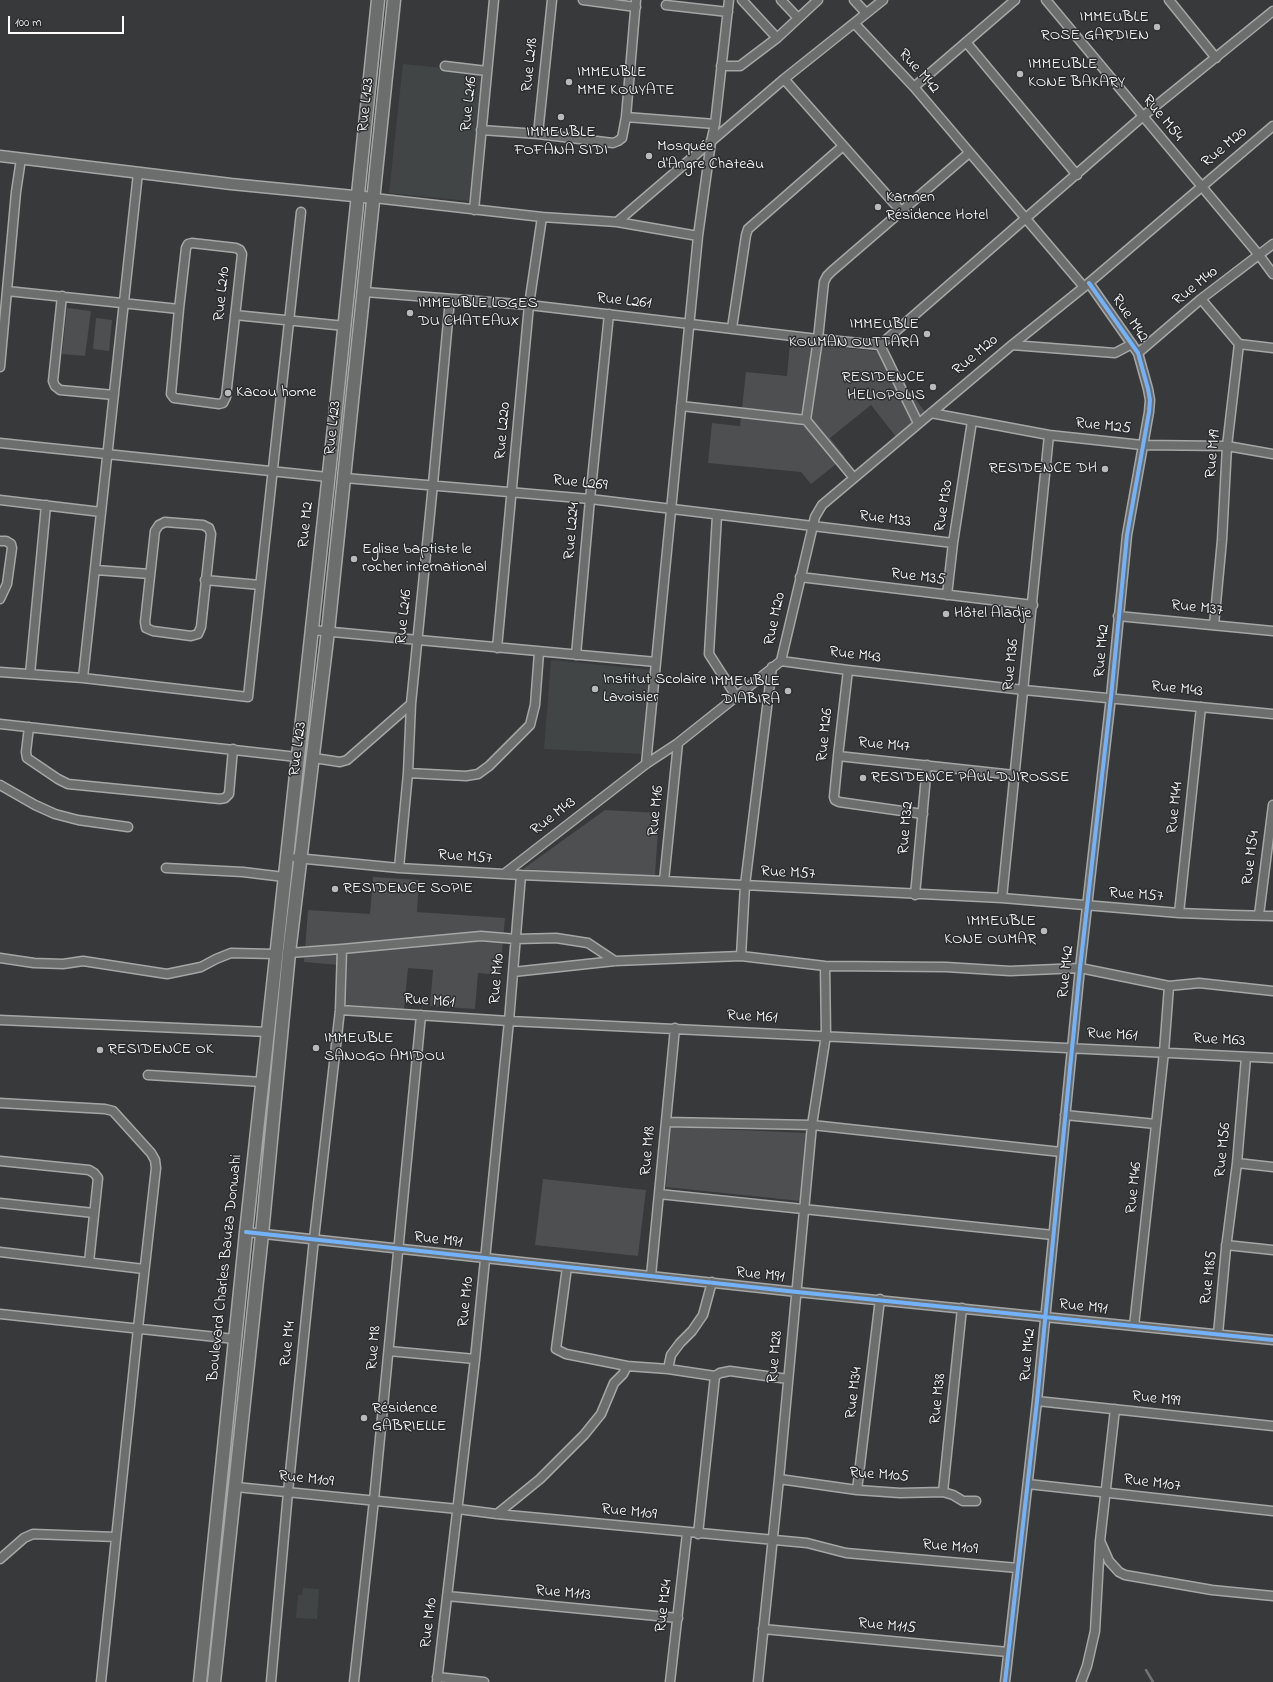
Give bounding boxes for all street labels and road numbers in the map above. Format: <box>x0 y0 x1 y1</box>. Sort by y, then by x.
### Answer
street label: Rue L218 <box>519 37 543 93</box>
street label: Rue M42 <box>893 46 943 98</box>
street label: Rue L216 <box>458 76 482 132</box>
street label: Rue L123 <box>355 77 379 133</box>
street label: Rue M54 <box>1137 92 1187 146</box>
street label: Rue M20 <box>1198 123 1252 173</box>
street label: Rue M40 <box>1170 263 1222 311</box>
street label: Rue L210 <box>211 266 235 322</box>
street label: Rue L261 <box>596 290 652 314</box>
street label: Rue M42 <box>1106 292 1152 346</box>
street label: Rue M20 <box>949 331 1003 381</box>
street label: Rue L123 <box>322 400 346 456</box>
street label: Rue L220 <box>492 401 516 461</box>
street label: Rue M25 <box>1074 415 1132 439</box>
street label: Rue M19 <box>1202 429 1226 479</box>
street label: Rue L269 <box>552 472 608 496</box>
street label: Rue M30 <box>931 479 959 533</box>
street label: Rue M2 <box>295 501 319 549</box>
street label: Rue L224 <box>561 502 585 560</box>
street label: Rue M33 <box>858 507 912 533</box>
street label: Rue M35 <box>890 565 946 591</box>
street label: Rue L216 <box>393 589 417 645</box>
street label: Rue M20 <box>761 591 791 647</box>
street label: Rue M37 <box>1170 597 1224 621</box>
street label: Rue M42 <box>1091 624 1115 678</box>
street label: Rue M36 <box>1000 638 1024 692</box>
street label: Rue M43 <box>828 643 882 669</box>
street label: Rue M43 <box>1150 678 1204 702</box>
street label: Rue M26 <box>814 707 838 763</box>
street label: Rue L123 <box>286 721 312 777</box>
street label: Rue M47 <box>857 734 911 758</box>
street label: Rue M44 <box>1164 781 1188 835</box>
street label: Rue M16 <box>645 785 669 837</box>
street label: Rue M43 <box>528 793 580 841</box>
street label: Rue M32 <box>895 801 919 855</box>
street label: Rue M54 <box>1239 830 1265 886</box>
street label: Rue M57 <box>437 847 493 869</box>
street label: Rue M57 <box>760 863 816 885</box>
street label: Rue M57 <box>1108 885 1164 907</box>
street label: Rue M42 <box>1055 944 1079 1000</box>
street label: Rue M10 <box>486 953 510 1005</box>
street label: Rue M61 <box>403 991 455 1013</box>
street label: Rue M61 <box>726 1007 778 1029</box>
street label: Rue M61 <box>1086 1025 1138 1047</box>
street label: Rue M63 <box>1192 1030 1246 1052</box>
street label: Rue M56 <box>1212 1122 1236 1178</box>
street label: Rue M18 <box>637 1125 661 1177</box>
street label: Boulevard Charles Bauza Donwahi <box>205 1154 247 1382</box>
street label: Rue M46 <box>1123 1161 1147 1215</box>
street label: Rue M91 <box>413 1229 463 1253</box>
street label: Rue M85 <box>1197 1250 1223 1306</box>
street label: Rue M91 <box>735 1264 785 1288</box>
street label: Rue M10 <box>455 1276 479 1328</box>
street label: Rue M91 <box>1058 1296 1108 1320</box>
street label: Rue M4 <box>277 1320 301 1368</box>
street label: Rue M8 <box>363 1325 387 1371</box>
street label: Rue M42 <box>1017 1328 1041 1382</box>
street label: Rue M28 <box>764 1330 788 1384</box>
street label: Rue M34 <box>842 1366 868 1420</box>
street label: Rue M38 <box>927 1372 951 1426</box>
street label: Rue M99 <box>1131 1388 1181 1412</box>
street label: Rue M105 <box>848 1464 910 1488</box>
street label: Rue M109 <box>277 1468 335 1492</box>
street label: Rue M107 <box>1122 1471 1182 1497</box>
street label: Rue M109 <box>600 1501 658 1525</box>
street label: Rue M109 <box>921 1536 979 1560</box>
street label: Rue M24 <box>652 1578 678 1634</box>
street label: Rue M113 <box>534 1582 592 1606</box>
street label: Rue M10 <box>417 1597 443 1649</box>
street label: Rue M115 <box>857 1615 917 1639</box>

